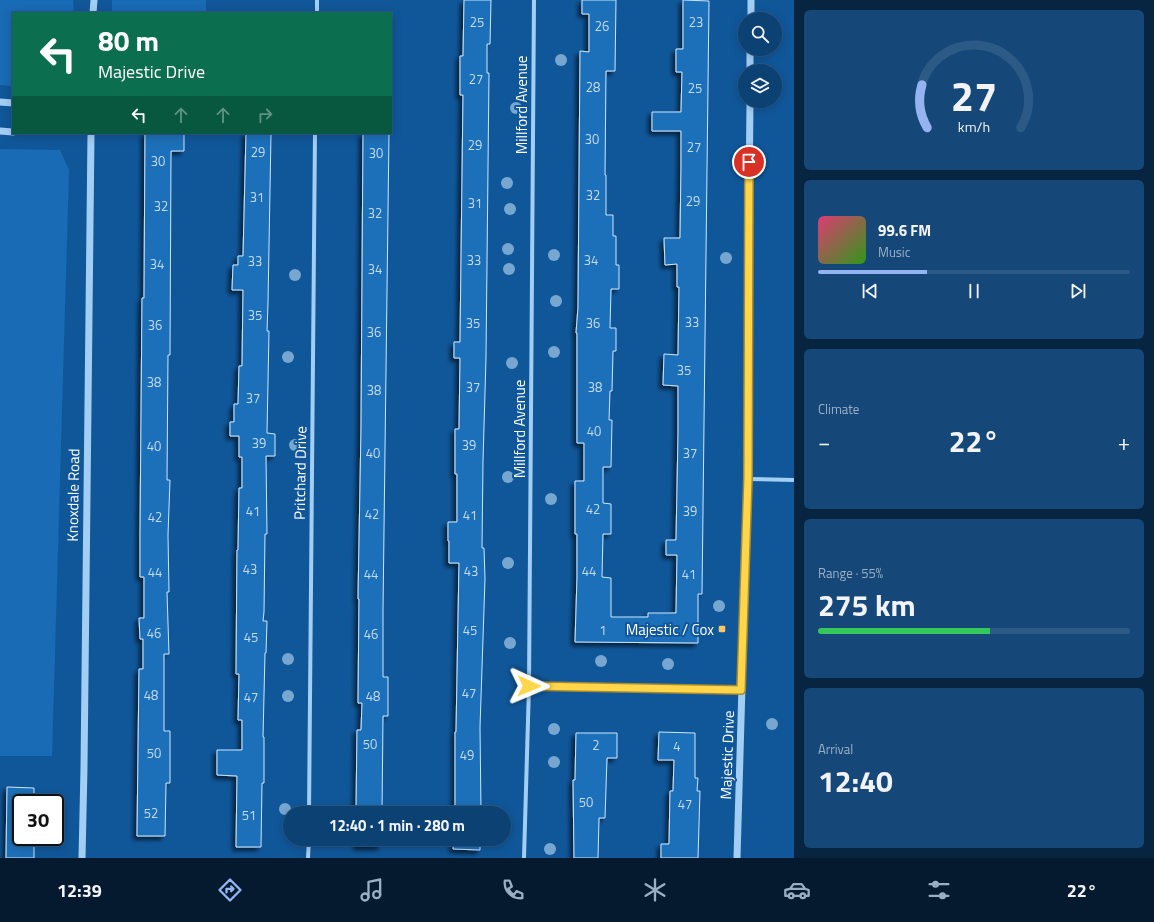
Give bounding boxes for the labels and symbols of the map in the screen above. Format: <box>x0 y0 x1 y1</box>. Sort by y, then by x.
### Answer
house number: 25 <box>470 12 484 32</box>
house number: 23 <box>689 12 703 32</box>
house number: 26 <box>595 16 609 36</box>
street label: Millford Avenue <box>510 56 533 154</box>
house number: 27 <box>469 69 483 89</box>
house number: 28 <box>586 77 600 97</box>
house number: 25 <box>688 78 702 98</box>
house number: 30 <box>585 129 599 149</box>
house number: 29 <box>468 135 482 155</box>
house number: 27 <box>687 137 701 157</box>
house number: 29 <box>251 142 265 162</box>
house number: 30 <box>369 143 383 163</box>
pin <box>732 145 766 179</box>
house number: 30 <box>151 151 165 171</box>
house number: 32 <box>586 185 600 205</box>
house number: 31 <box>250 187 264 207</box>
house number: 29 <box>686 191 700 211</box>
house number: 31 <box>468 193 482 213</box>
house number: 32 <box>154 196 168 216</box>
house number: 32 <box>368 203 382 223</box>
house number: 33 <box>467 250 481 270</box>
house number: 34 <box>584 250 598 270</box>
house number: 33 <box>248 251 262 271</box>
house number: 34 <box>150 254 164 274</box>
house number: 34 <box>368 259 382 279</box>
house number: 35 <box>248 305 262 325</box>
house number: 33 <box>685 312 699 332</box>
house number: 35 <box>466 313 480 333</box>
house number: 36 <box>586 313 600 333</box>
house number: 36 <box>148 315 162 335</box>
house number: 36 <box>367 322 381 342</box>
house number: 35 <box>677 360 691 380</box>
house number: 38 <box>147 372 161 392</box>
house number: 37 <box>466 377 480 397</box>
house number: 38 <box>588 377 602 397</box>
house number: 38 <box>367 380 381 400</box>
street label: Millford Avenue <box>508 380 531 478</box>
house number: 37 <box>246 388 260 408</box>
house number: 40 <box>587 421 601 441</box>
street label: Pritchard Drive <box>288 426 312 520</box>
house number: 39 <box>252 433 266 453</box>
house number: 39 <box>462 435 476 455</box>
house number: 40 <box>147 436 161 456</box>
house number: 40 <box>366 443 380 463</box>
house number: 37 <box>683 443 697 463</box>
street label: Knoxdale Road <box>61 448 85 542</box>
house number: 42 <box>586 499 600 519</box>
house number: 41 <box>246 501 260 521</box>
house number: 39 <box>683 501 697 521</box>
house number: 42 <box>365 504 379 524</box>
house number: 41 <box>463 505 477 525</box>
house number: 42 <box>148 507 162 527</box>
house number: 43 <box>243 559 257 579</box>
house number: 43 <box>464 561 478 581</box>
house number: 44 <box>582 561 596 581</box>
house number: 44 <box>148 562 162 582</box>
house number: 44 <box>364 564 378 584</box>
house number: 41 <box>682 564 696 584</box>
place label: Majestic / Cox <box>626 618 714 641</box>
house number: 45 <box>463 620 477 640</box>
house number: 1 <box>599 620 607 640</box>
house number: 46 <box>147 623 161 643</box>
house number: 46 <box>364 624 378 644</box>
marker: Majestic / Cox <box>717 624 727 634</box>
house number: 45 <box>244 627 258 647</box>
position arrow <box>508 665 550 707</box>
house number: 47 <box>462 683 476 703</box>
house number: 48 <box>144 685 158 705</box>
house number: 48 <box>366 686 380 706</box>
house number: 47 <box>244 687 258 707</box>
street label: Majestic Drive <box>714 710 740 800</box>
house number: 50 <box>363 734 377 754</box>
house number: 2 <box>592 735 600 755</box>
house number: 4 <box>673 736 681 756</box>
house number: 50 <box>147 743 161 763</box>
house number: 49 <box>460 745 474 765</box>
house number: 50 <box>579 792 593 812</box>
speed limit sign: 30 <box>12 794 64 846</box>
house number: 47 <box>678 794 692 814</box>
house number: 52 <box>144 803 158 823</box>
house number: 51 <box>242 805 256 825</box>

